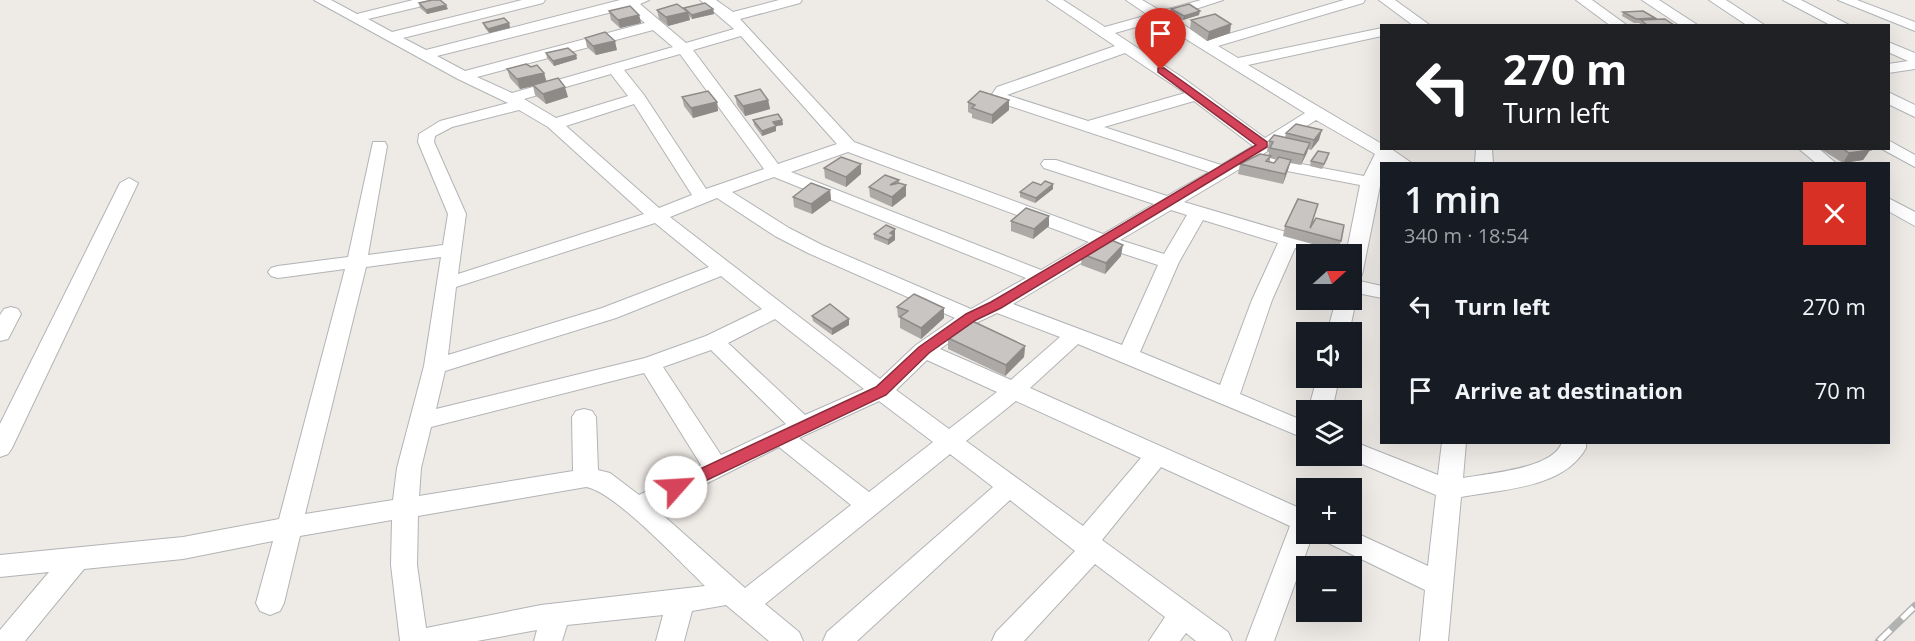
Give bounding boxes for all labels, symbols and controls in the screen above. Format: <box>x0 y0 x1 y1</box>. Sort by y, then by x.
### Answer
pin <box>1135 8 1186 70</box>
icon: arrive <box>1144 17 1177 50</box>
text: 270 m <box>1503 40 1627 97</box>
icon: left <box>1404 48 1482 126</box>
text: Turn left <box>1503 94 1610 131</box>
text: 1 min <box>1404 175 1501 224</box>
button: close <box>1803 182 1866 245</box>
text: 340 m · 18:54 <box>1404 222 1529 249</box>
north arrow <box>1296 244 1362 310</box>
map controls <box>1296 244 1362 622</box>
icon: left <box>1404 290 1437 323</box>
text: Turn left <box>1455 291 1550 321</box>
text: 270 m <box>1802 291 1866 321</box>
button: sound <box>1296 322 1362 388</box>
icon: arrive <box>1404 374 1437 407</box>
text: Arrive at destination <box>1455 375 1683 405</box>
text: 70 m <box>1815 375 1866 405</box>
button: layers <box>1296 400 1362 466</box>
position arrow <box>644 455 708 519</box>
button: + <box>1296 478 1362 544</box>
button: − <box>1296 556 1362 622</box>

